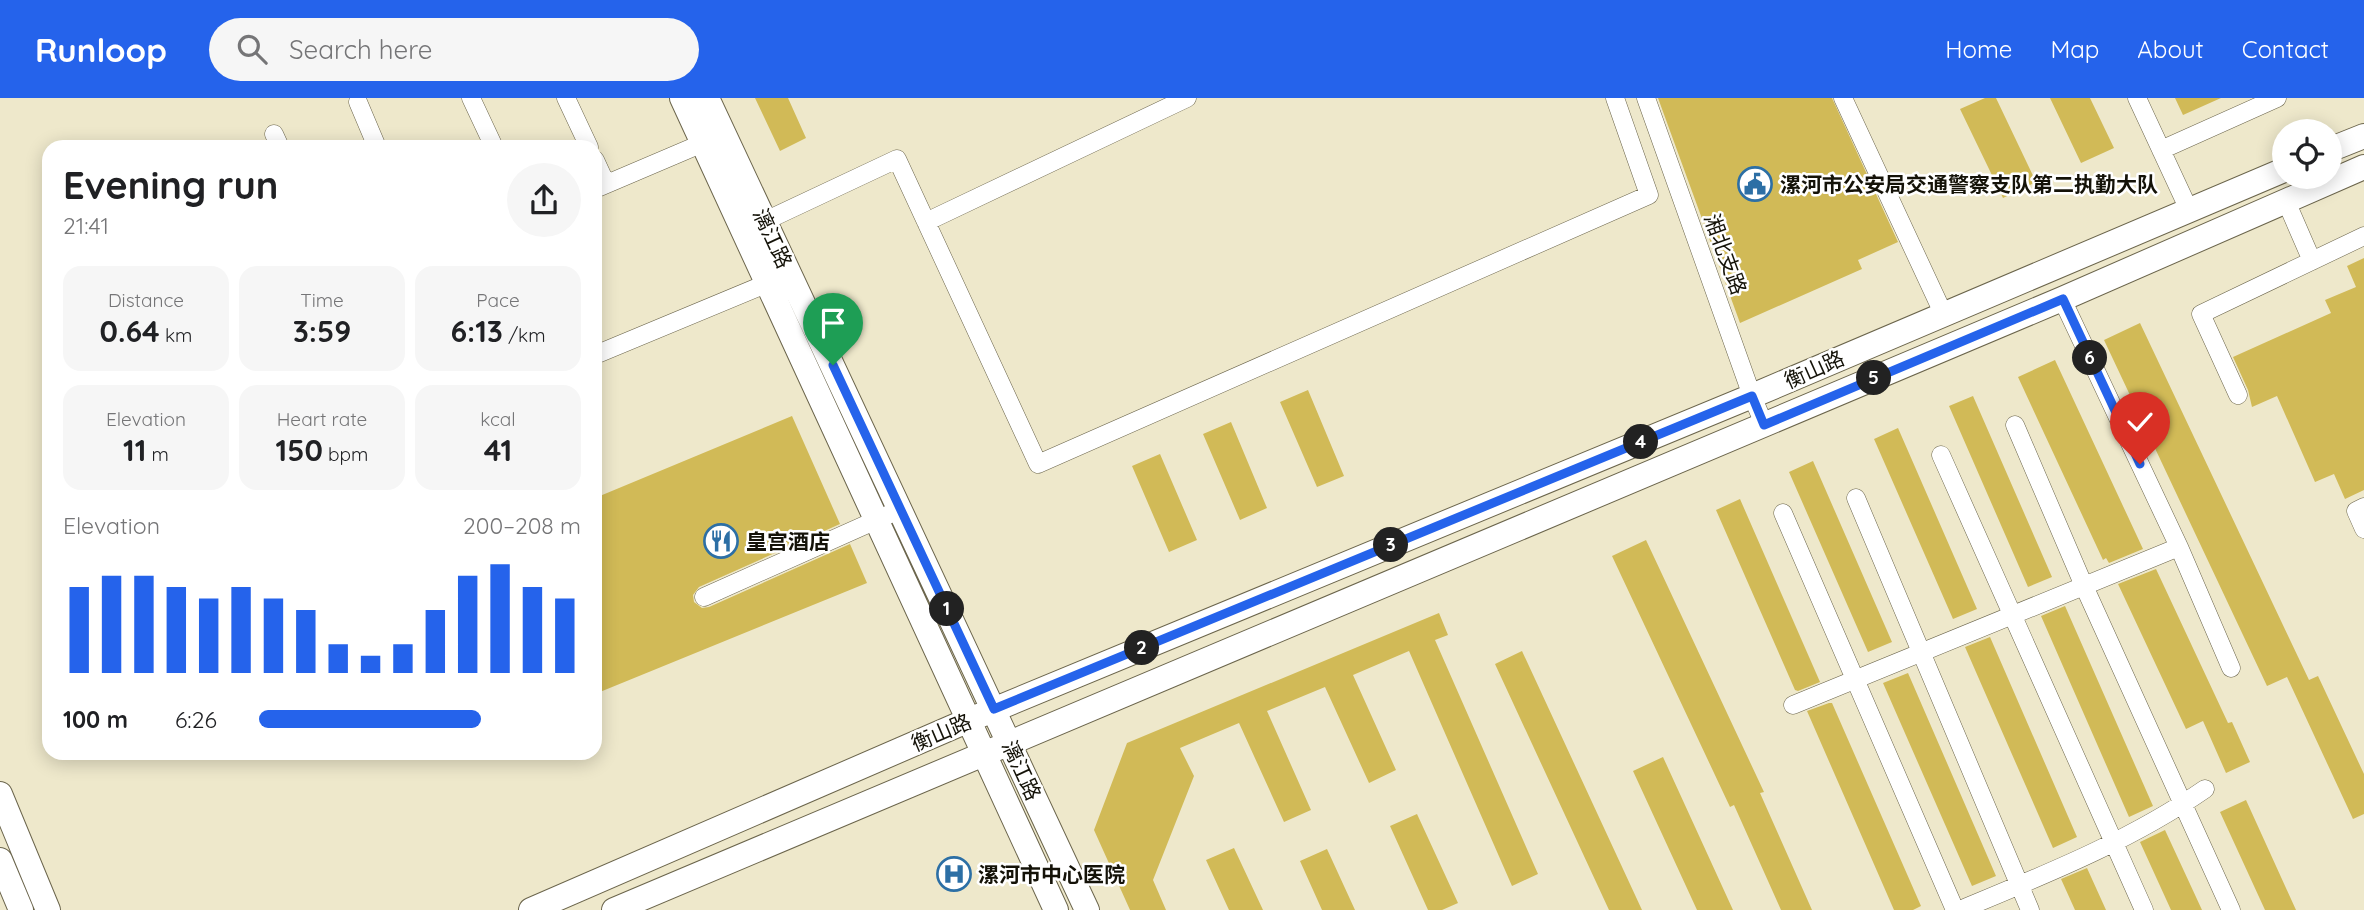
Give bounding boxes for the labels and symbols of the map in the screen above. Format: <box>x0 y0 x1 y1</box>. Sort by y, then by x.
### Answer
public building icon: 漯河市公安局交通警察支队第二执勤大队 <box>1736 165 1774 203</box>
place label: 漯河市公安局交通警察支队第二执勤大队 <box>1780 171 2158 197</box>
street label: 漓江路 <box>748 204 798 272</box>
street label: 湘北支路 <box>1699 210 1753 298</box>
pin <box>803 293 863 365</box>
pin: 6 <box>2072 341 2108 376</box>
street label: 衡山路 <box>1780 344 1848 394</box>
pin: 5 <box>1856 360 1892 396</box>
pin <box>2110 392 2170 464</box>
pin: 4 <box>1624 424 1658 460</box>
restaurant icon: 皇宫酒店 <box>702 522 740 560</box>
place label: 皇宫酒店 <box>746 528 830 554</box>
pin: 3 <box>1374 528 1408 562</box>
pin: 1 <box>930 592 964 626</box>
pin: 2 <box>1124 630 1160 666</box>
street label: 衡山路 <box>907 708 975 756</box>
street label: 漓江路 <box>997 736 1047 804</box>
hospital icon: 漯河市中心医院 <box>935 855 973 893</box>
place label: 漯河市中心医院 <box>978 861 1125 887</box>

